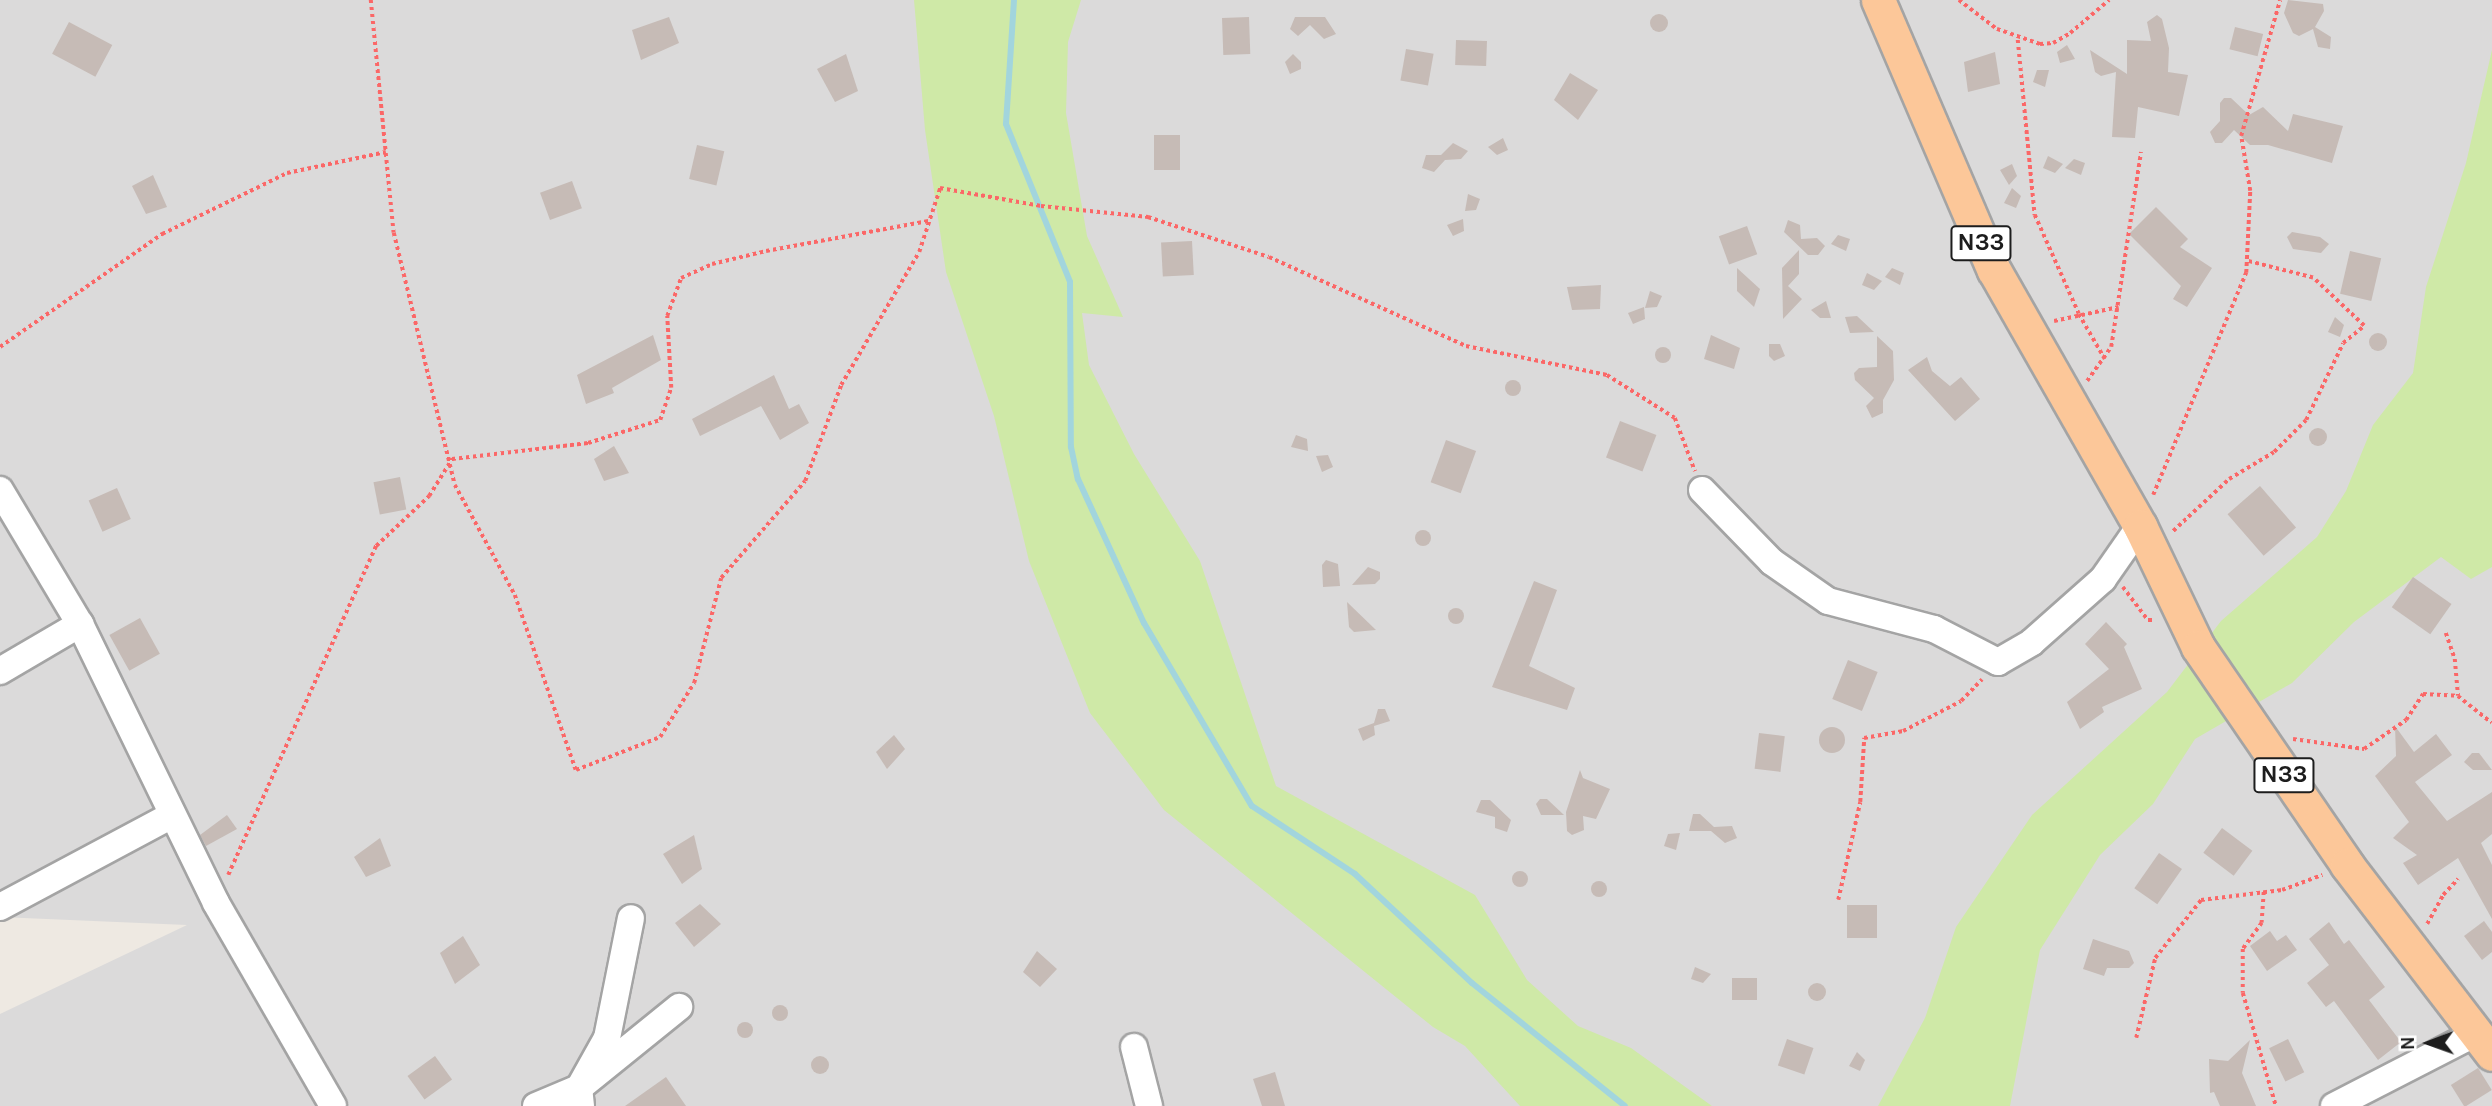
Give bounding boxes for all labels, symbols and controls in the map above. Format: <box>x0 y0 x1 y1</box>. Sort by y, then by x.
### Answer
road number: N33 <box>1950 223 2012 264</box>
road number: N33 <box>2252 754 2316 796</box>
north arrow <box>2394 1008 2464 1078</box>
text: N <box>2397 1036 2419 1050</box>

